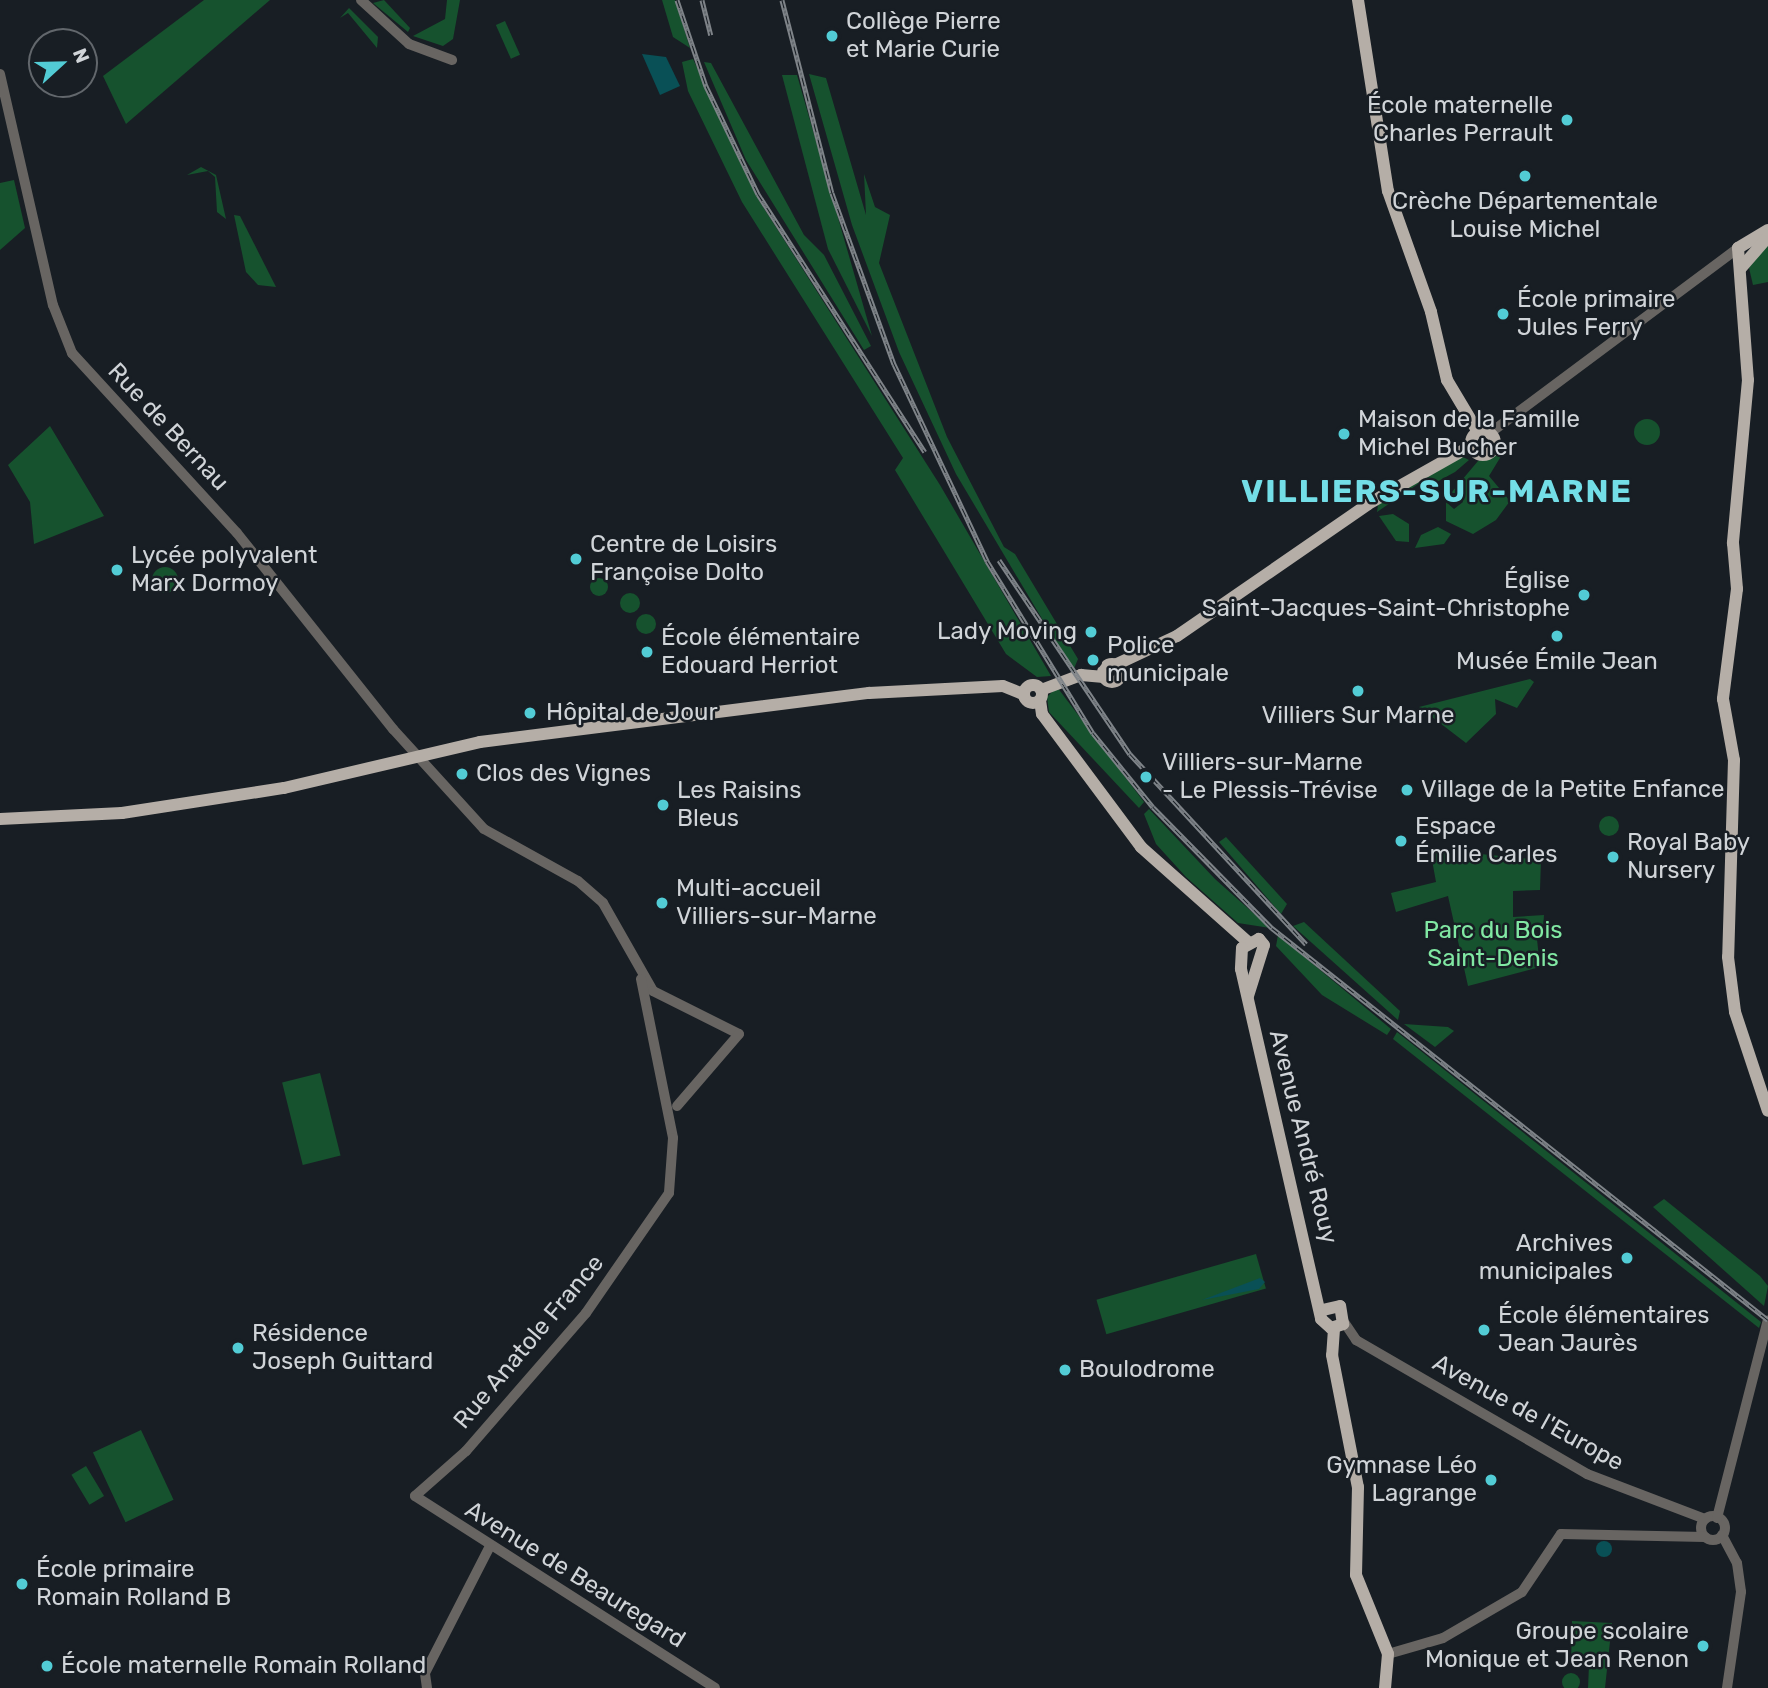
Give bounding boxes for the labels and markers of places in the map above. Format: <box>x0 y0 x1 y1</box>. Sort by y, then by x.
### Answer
place label: Collège Pierre et Marie Curie <box>846 8 1001 64</box>
marker: Collège Pierre et Marie Curie <box>824 28 840 44</box>
place label: École maternelle Charles Perrault <box>1367 92 1553 148</box>
marker: École maternelle Charles Perrault <box>1559 112 1575 128</box>
marker: Crèche Départementale Louise Michel <box>1517 168 1533 184</box>
place label: Crèche Départementale Louise Michel <box>1392 188 1658 244</box>
place label: École primaire Jules Ferry <box>1517 286 1676 342</box>
marker: École primaire Jules Ferry <box>1495 306 1511 322</box>
place label: Maison de la Famille Michel Bucher <box>1358 406 1580 462</box>
marker: Maison de la Famille Michel Bucher <box>1336 426 1352 442</box>
place label: Centre de Loisirs Françoise Dolto <box>590 531 777 587</box>
place label: Lycée polyvalent Marx Dormoy <box>131 542 317 598</box>
marker: Centre de Loisirs Françoise Dolto <box>568 551 584 567</box>
marker: Lycée polyvalent Marx Dormoy <box>109 562 125 578</box>
place label: Église Saint-Jacques-Saint-Christophe <box>1202 567 1570 623</box>
marker: Église Saint-Jacques-Saint-Christophe <box>1576 587 1592 603</box>
place label: Lady Moving <box>936 618 1077 646</box>
place label: École élémentaire Edouard Herriot <box>661 624 860 680</box>
marker: Lady Moving <box>1083 624 1099 640</box>
marker: Musée Émile Jean <box>1549 628 1565 644</box>
place label: Police municipale <box>1107 632 1229 688</box>
marker: École élémentaire Edouard Herriot <box>639 644 655 660</box>
place label: Musée Émile Jean <box>1456 648 1658 676</box>
marker: Police municipale <box>1085 652 1101 668</box>
marker: Villiers Sur Marne <box>1350 683 1366 699</box>
place label: Hôpital de Jour <box>546 699 718 727</box>
place label: Villiers Sur Marne <box>1261 702 1455 730</box>
marker: Hôpital de Jour <box>520 703 540 723</box>
place label: Villiers-sur-Marne - Le Plessis-Trévise <box>1162 749 1378 805</box>
place label: Clos des Vignes <box>476 760 652 788</box>
marker: Clos des Vignes <box>454 766 470 782</box>
marker: Villiers-sur-Marne - Le Plessis-Trévise <box>1136 767 1156 787</box>
place label: Village de la Petite Enfance <box>1421 776 1725 804</box>
place label: Les Raisins Bleus <box>677 777 801 833</box>
marker: Village de la Petite Enfance <box>1399 782 1415 798</box>
marker: Les Raisins Bleus <box>655 797 671 813</box>
place label: Espace Émilie Carles <box>1415 813 1558 869</box>
place label: Royal Baby Nursery <box>1627 829 1750 885</box>
marker: Espace Émilie Carles <box>1393 833 1409 849</box>
marker: Royal Baby Nursery <box>1605 849 1621 865</box>
place label: Multi-accueil Villiers-sur-Marne <box>676 875 877 931</box>
marker: Multi-accueil Villiers-sur-Marne <box>654 895 670 911</box>
place label: Archives municipales <box>1479 1230 1613 1286</box>
marker: Archives municipales <box>1619 1250 1635 1266</box>
place label: École élémentaires Jean Jaurès <box>1498 1302 1709 1358</box>
place label: Résidence Joseph Guittard <box>252 1320 433 1376</box>
marker: École élémentaires Jean Jaurès <box>1476 1322 1492 1338</box>
marker: Résidence Joseph Guittard <box>230 1340 246 1356</box>
place label: Boulodrome <box>1079 1356 1215 1384</box>
marker: Boulodrome <box>1057 1362 1073 1378</box>
place label: Gymnase Léo Lagrange <box>1326 1452 1477 1508</box>
marker: Gymnase Léo Lagrange <box>1483 1472 1499 1488</box>
place label: École primaire Romain Rolland B <box>36 1556 231 1612</box>
marker: École primaire Romain Rolland B <box>14 1576 30 1592</box>
place label: Groupe scolaire Monique et Jean Renon <box>1425 1618 1689 1674</box>
marker: Groupe scolaire Monique et Jean Renon <box>1695 1638 1711 1654</box>
place label: École maternelle Romain Rolland <box>61 1652 426 1680</box>
marker: École maternelle Romain Rolland <box>39 1658 55 1674</box>

